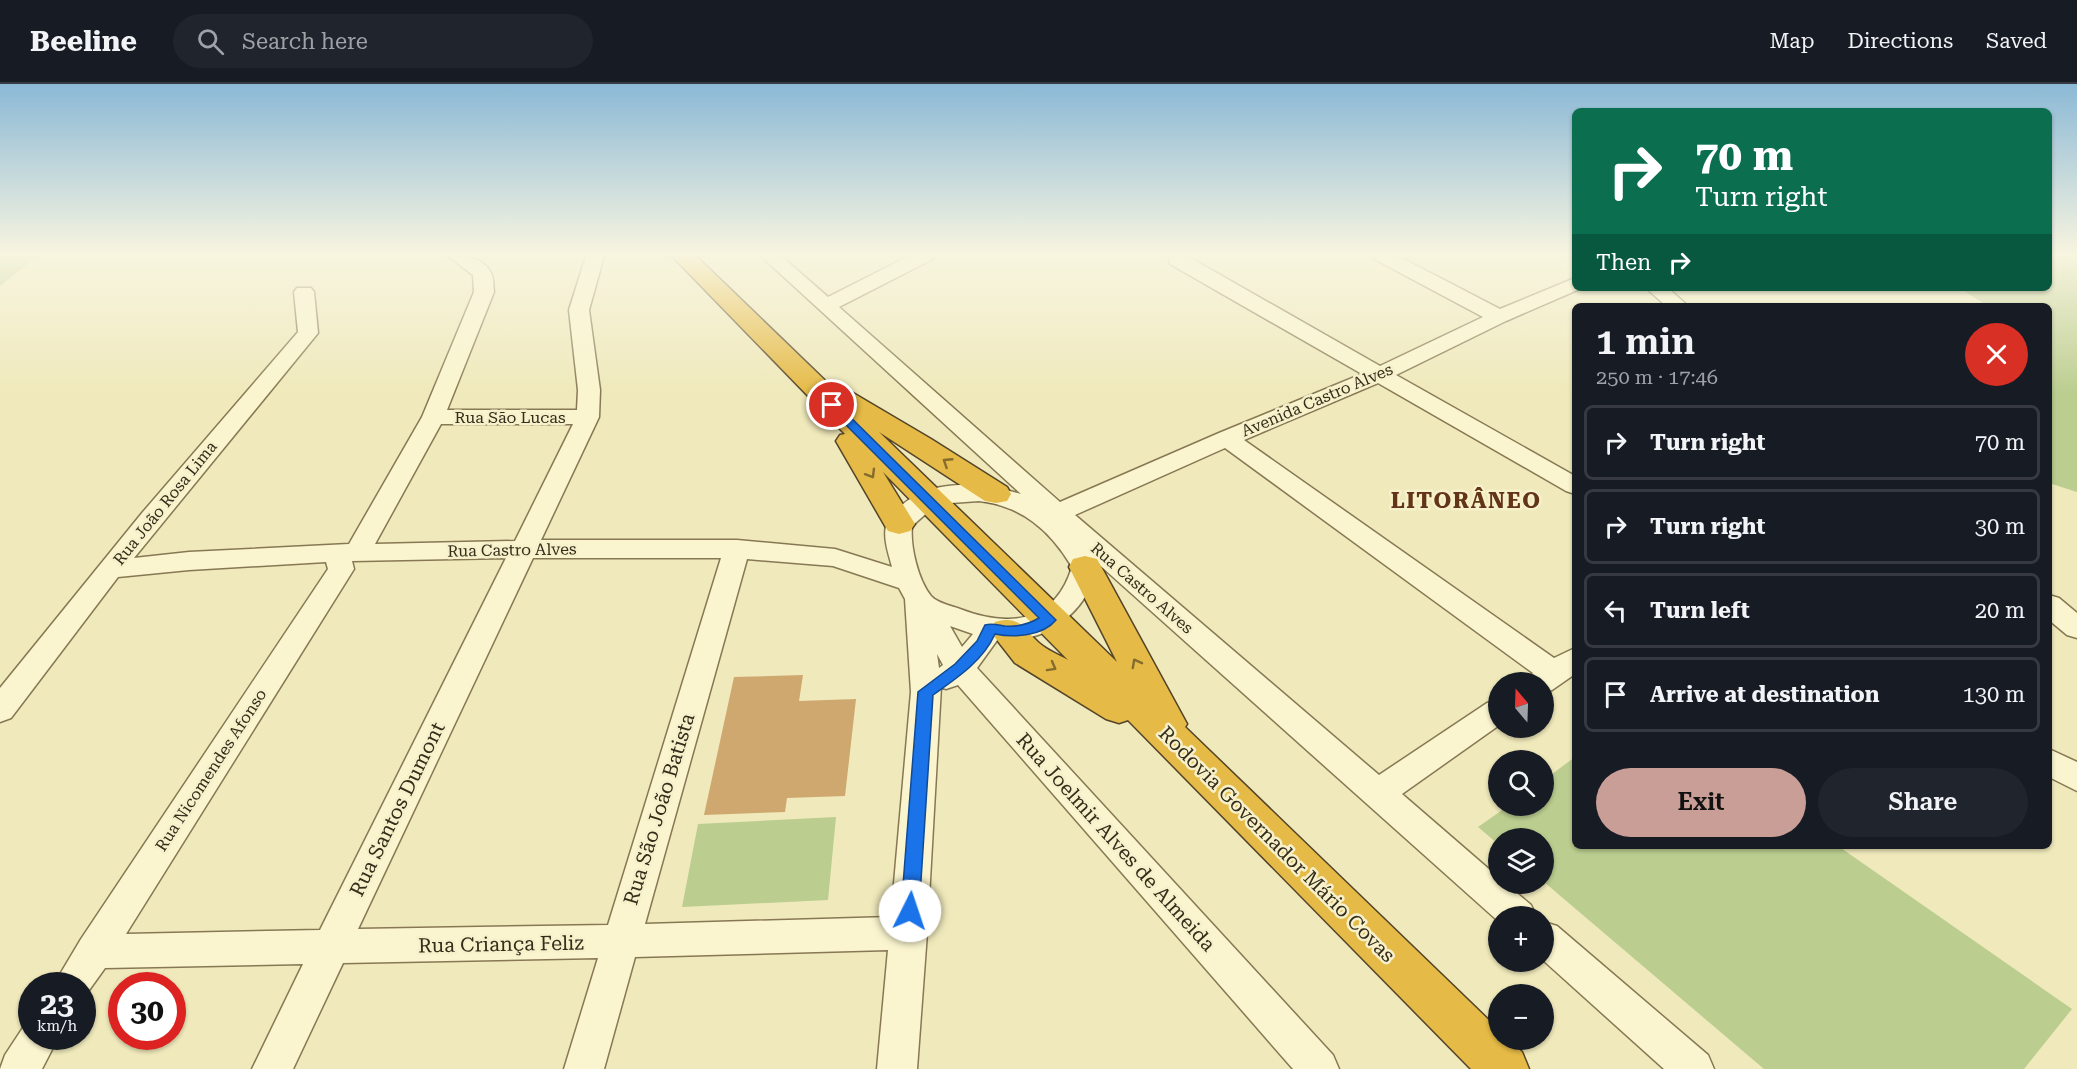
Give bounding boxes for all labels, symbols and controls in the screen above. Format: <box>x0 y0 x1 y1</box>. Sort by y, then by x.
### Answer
search box <box>173 14 593 68</box>
text: Beeline <box>30 25 137 58</box>
icon: search <box>194 25 227 58</box>
text: Search here <box>242 29 368 54</box>
text: Map <box>1770 29 1814 53</box>
text: Directions <box>1847 29 1953 53</box>
text: Saved <box>1986 29 2047 53</box>
text: 70 m <box>1695 131 1793 180</box>
icon: right <box>1596 132 1674 210</box>
text: Turn right <box>1695 181 1828 213</box>
icon: right <box>1663 246 1696 279</box>
text: Then <box>1596 250 1651 275</box>
text: 1 min <box>1596 321 1695 363</box>
button: close <box>1965 323 2028 386</box>
street label: Avenida Castro Alves <box>1238 359 1396 440</box>
text: 250 m · 17:46 <box>1596 365 1718 389</box>
pin <box>806 379 857 430</box>
icon: arrive <box>815 388 848 421</box>
street label: Rua São Lucas <box>454 408 566 427</box>
icon: right <box>1599 426 1632 459</box>
text: Turn right <box>1650 430 1765 455</box>
text: 70 m <box>1975 430 2025 455</box>
street label: Rua João Rosa Lima <box>109 437 221 569</box>
one-way arrow <box>943 458 954 469</box>
one-way arrow <box>863 468 875 478</box>
district label: LITORÂNEO <box>1391 487 1541 513</box>
icon: right <box>1599 510 1632 543</box>
text: Turn right <box>1650 514 1765 539</box>
text: 30 m <box>1975 514 2025 539</box>
street label: Rua Castro Alves <box>1087 538 1197 638</box>
street label: Rua Castro Alves <box>447 539 577 561</box>
icon: left <box>1599 594 1632 627</box>
text: Turn left <box>1650 598 1750 623</box>
text: 20 m <box>1975 598 2025 623</box>
one-way arrow <box>1132 659 1143 669</box>
one-way arrow <box>1046 660 1056 671</box>
north arrow <box>1488 672 1554 738</box>
map controls <box>1488 672 1554 1050</box>
icon: arrive <box>1599 678 1632 711</box>
text: Arrive at destination <box>1650 682 1879 707</box>
text: 130 m <box>1962 682 2025 707</box>
street label: Rua Nicomendes Afonso <box>151 685 271 855</box>
street label: Rua São João Batista <box>618 710 700 908</box>
street label: Rua Santos Dumont <box>344 717 450 900</box>
street label: Rodovia Governador Mário Covas <box>1154 721 1400 967</box>
street label: Rua Joelmir Alves de Almeida <box>1011 728 1221 956</box>
button: search <box>1488 750 1554 816</box>
button: Exit <box>1596 768 1806 837</box>
button: Share <box>1818 768 2028 837</box>
button: layers <box>1488 828 1554 894</box>
position arrow <box>878 879 942 943</box>
button: + <box>1488 906 1554 972</box>
street label: Rua Criança Feliz <box>418 931 584 957</box>
speed limit sign: 30 <box>108 972 186 1050</box>
button: − <box>1488 984 1554 1050</box>
text: 23 <box>40 986 74 1021</box>
text: km/h <box>37 1017 77 1035</box>

